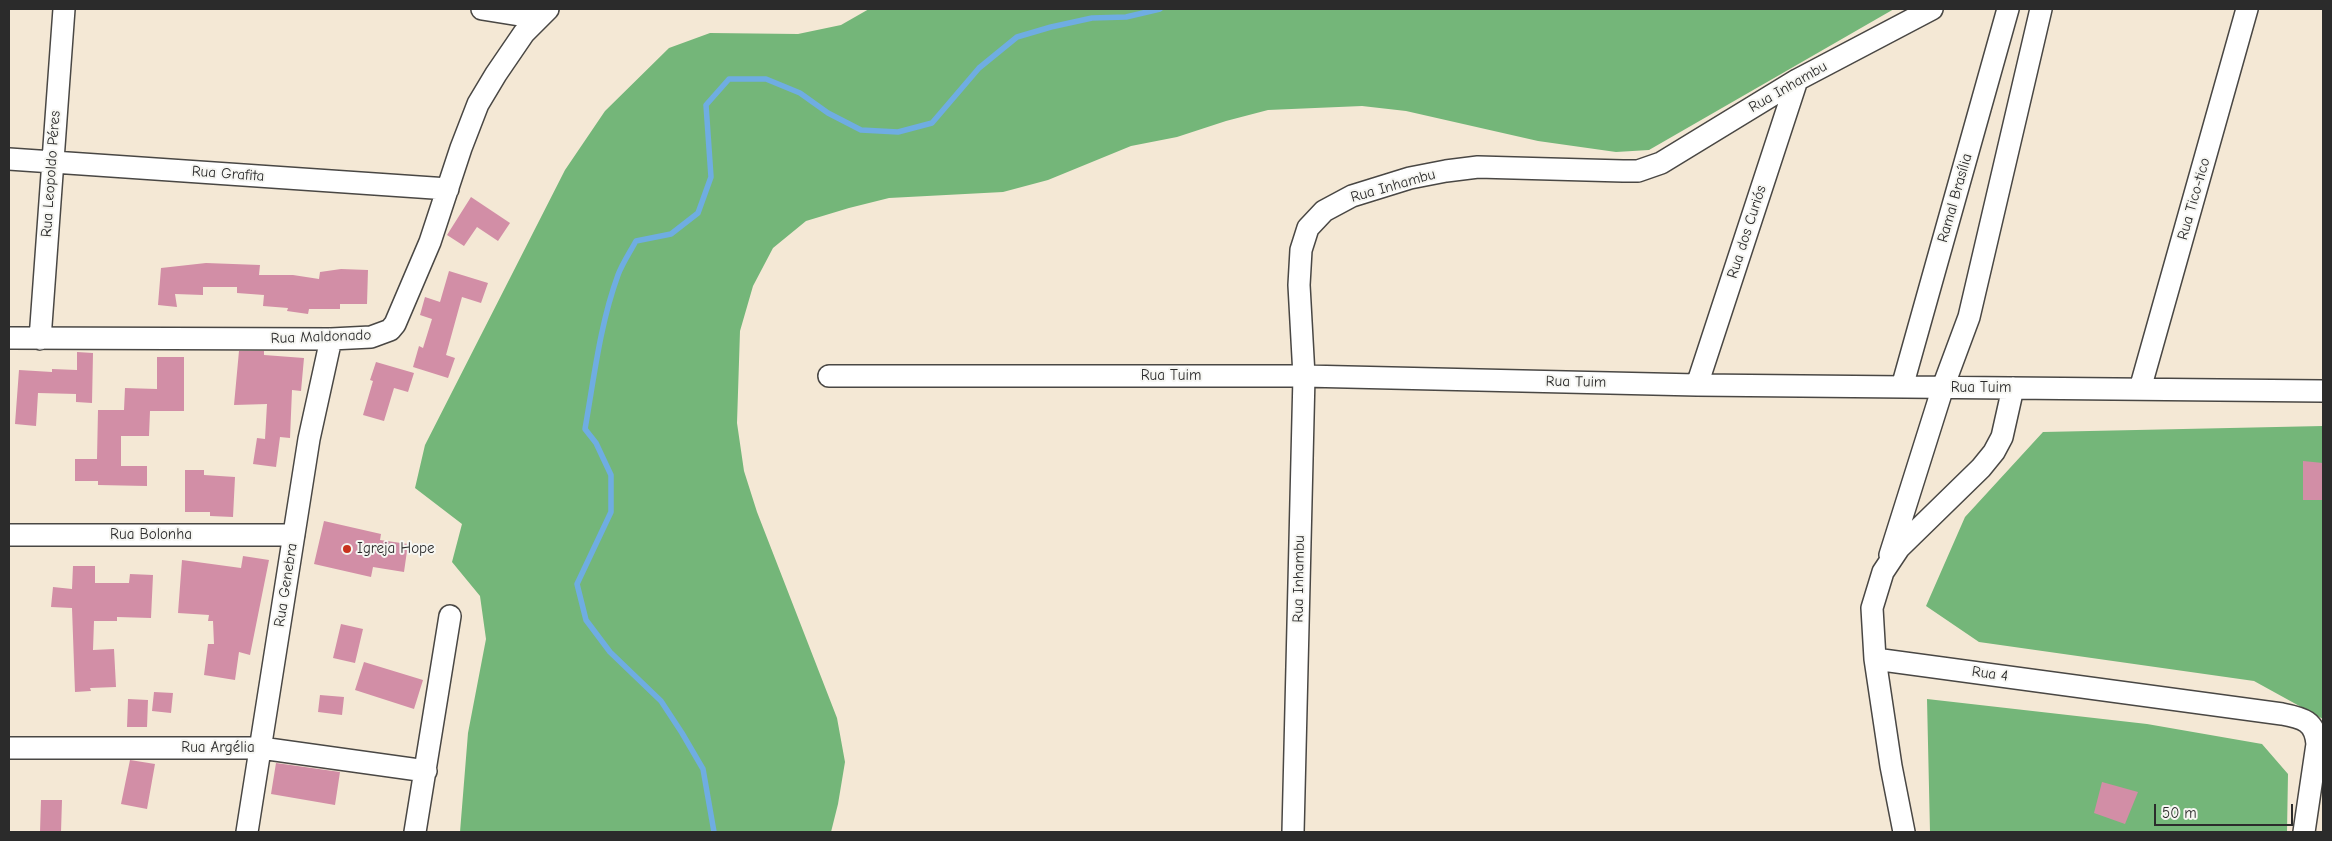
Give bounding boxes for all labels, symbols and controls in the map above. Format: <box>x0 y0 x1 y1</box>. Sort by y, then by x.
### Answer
street label: Rua Inhambu <box>1746 57 1830 117</box>
street label: Rua Leopoldo Péres <box>38 110 64 238</box>
street label: Ramal Brasília <box>1934 151 1976 245</box>
street label: Rua Tico-tico <box>2174 156 2214 242</box>
street label: Rua Grafita <box>191 162 265 186</box>
street label: Rua Inhambu <box>1349 165 1437 207</box>
street label: Rua dos Curiós <box>1724 183 1770 281</box>
street label: Rua Maldonado <box>270 326 372 348</box>
street label: Rua Tuim <box>1141 367 1201 385</box>
street label: Rua Tuim <box>1546 372 1606 392</box>
street label: Rua Tuim <box>1951 379 2011 397</box>
street label: Rua Bolonha <box>110 526 192 544</box>
street label: Rua Inhambu <box>1289 535 1309 623</box>
place label: Igreja Hope <box>357 540 435 558</box>
street label: Rua Genebra <box>270 542 302 628</box>
marker: Igreja Hope <box>341 543 353 555</box>
street label: Rua 4 <box>1971 663 2009 685</box>
street label: Rua Argélia <box>181 739 255 757</box>
scale bar <box>2157 794 2296 826</box>
text: 50 m <box>2162 804 2197 822</box>

